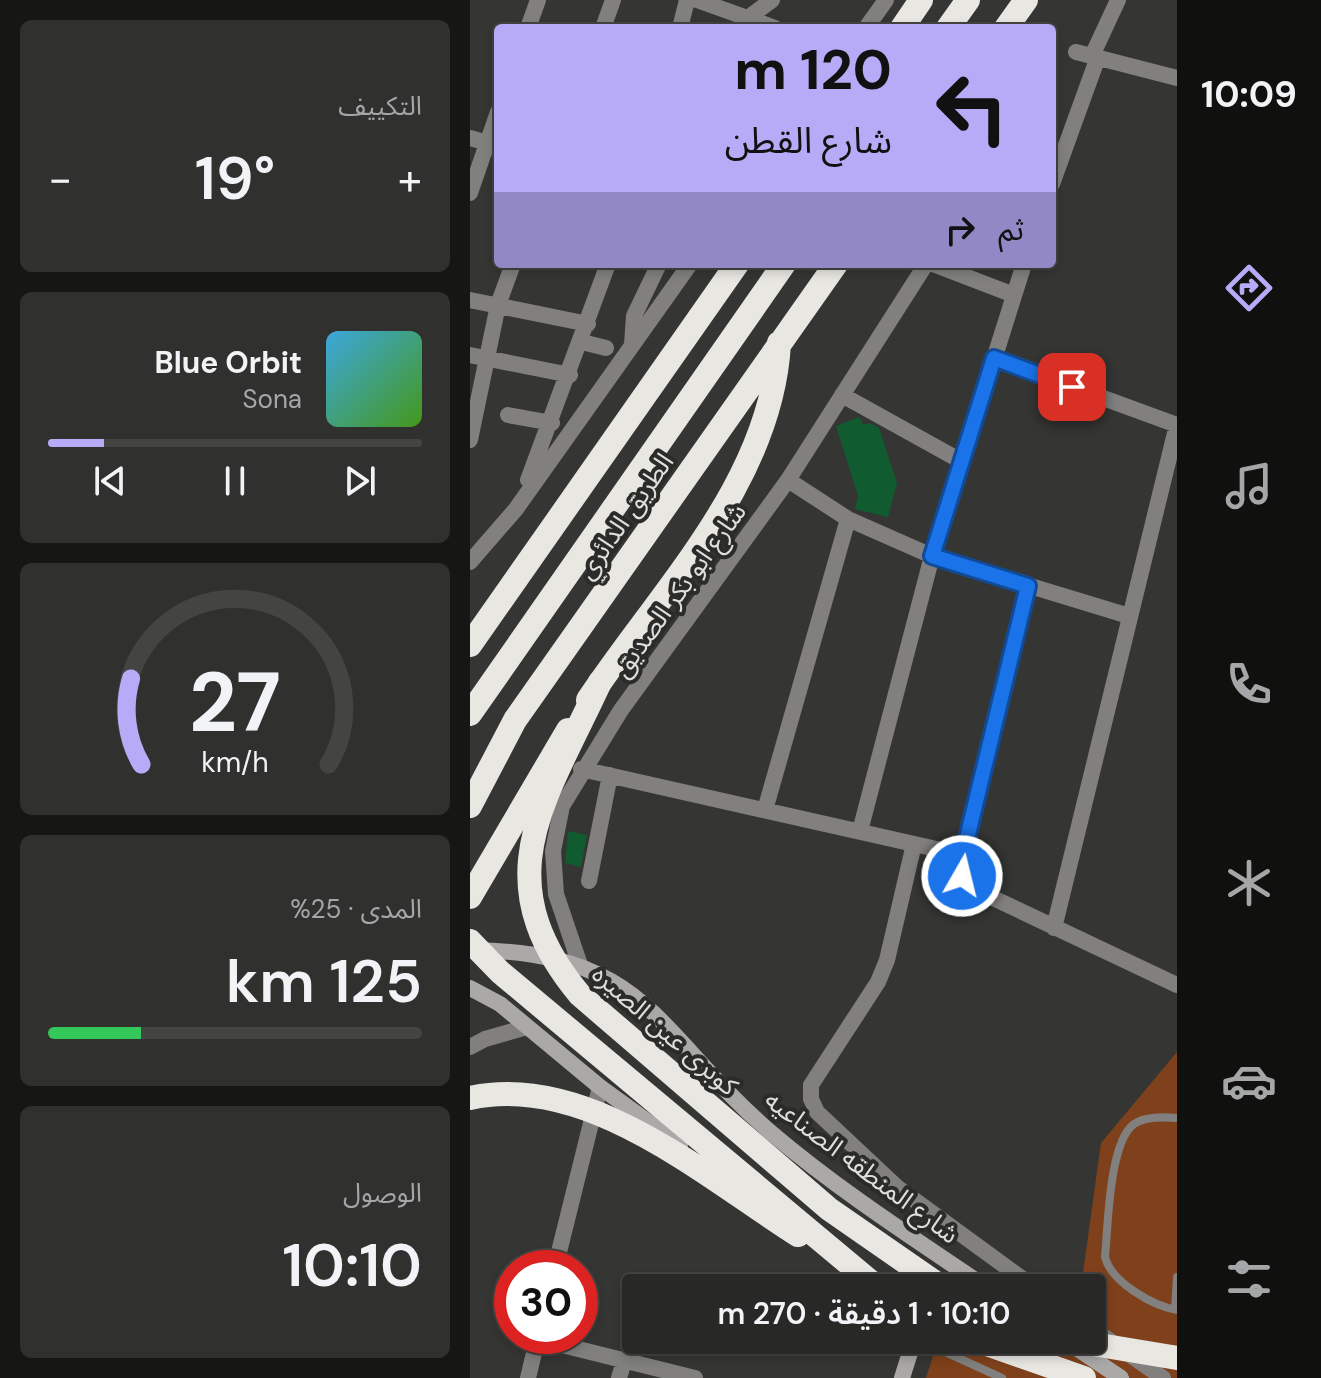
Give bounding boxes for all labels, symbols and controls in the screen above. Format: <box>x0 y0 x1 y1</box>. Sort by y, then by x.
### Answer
text: 120 m <box>734 33 892 106</box>
icon: left <box>920 56 1024 160</box>
text: 10:09 <box>1201 71 1297 118</box>
text: التكييف <box>338 89 422 123</box>
text: شارع القطن <box>725 117 892 164</box>
text: 19° <box>195 139 275 218</box>
text: − <box>48 150 72 208</box>
text: + <box>398 150 422 208</box>
icon: right <box>938 208 982 252</box>
text: ثم <box>998 210 1024 249</box>
icon: directions <box>1221 260 1277 316</box>
text: Blue Orbit <box>155 343 302 382</box>
pin <box>1038 353 1106 421</box>
icon: arrive <box>1050 365 1094 409</box>
text: Sona <box>242 382 302 416</box>
street label: الطريق الدائري <box>569 446 683 588</box>
icon: music <box>1221 458 1277 514</box>
icon: previous <box>88 459 132 503</box>
icon: pause <box>213 459 257 503</box>
icon: next <box>338 459 382 503</box>
street label: شارع ابو بكر الصديق <box>604 496 755 685</box>
text: 27 <box>189 648 281 757</box>
icon: phone <box>1221 656 1277 712</box>
text: km/h <box>201 744 269 781</box>
position arrow <box>920 834 1004 918</box>
icon: climate <box>1221 855 1277 911</box>
text: المدى · 25% <box>290 892 422 926</box>
text: 125 km <box>226 942 422 1021</box>
street label: كوبرى عين الصيره <box>585 957 745 1103</box>
icon: car <box>1221 1053 1277 1109</box>
street label: شارع المنطقه الصناعيه <box>757 1083 966 1253</box>
text: الوصول <box>343 1176 422 1210</box>
text: 10:10 <box>282 1226 422 1305</box>
speed limit sign: 30 <box>494 1250 598 1354</box>
icon: filters <box>1221 1251 1277 1307</box>
text: 10:10 · 1 دقيقة · 270 m <box>718 1294 1010 1333</box>

